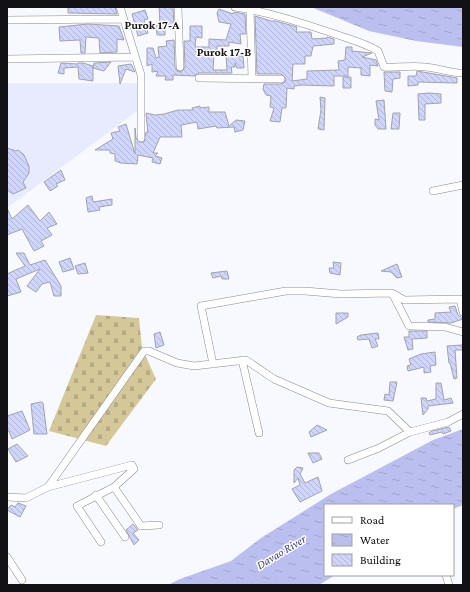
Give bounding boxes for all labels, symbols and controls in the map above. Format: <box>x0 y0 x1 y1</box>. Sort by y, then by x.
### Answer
district label: Purok 17-A <box>125 18 180 32</box>
district label: Purok 17-B <box>197 45 251 59</box>
legend <box>324 504 454 576</box>
text: Road <box>360 513 385 527</box>
water label: Davao River <box>254 531 309 572</box>
text: Water <box>360 533 390 547</box>
text: Building <box>360 553 401 567</box>

